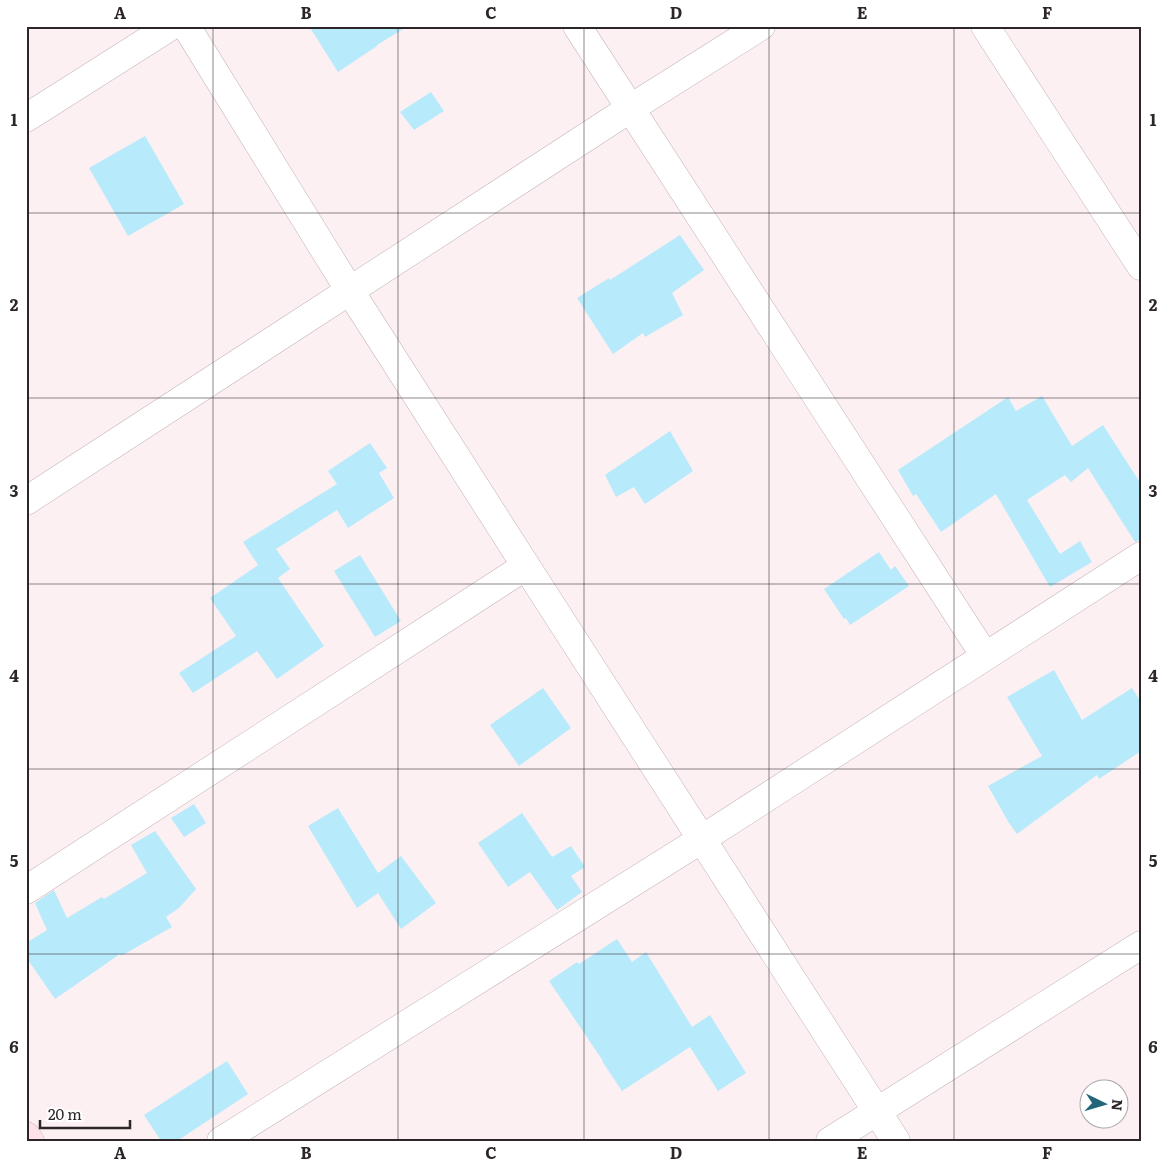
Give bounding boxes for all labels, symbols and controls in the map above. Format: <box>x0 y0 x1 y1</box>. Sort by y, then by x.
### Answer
text: A <box>114 0 126 24</box>
text: B <box>300 0 312 24</box>
text: C <box>485 0 497 24</box>
text: D <box>670 0 682 24</box>
text: E <box>857 0 868 24</box>
text: F <box>1042 0 1052 24</box>
text: 1 <box>11 107 18 131</box>
text: 1 <box>1150 107 1157 131</box>
text: 2 <box>10 292 19 316</box>
text: 2 <box>1149 292 1158 316</box>
text: 3 <box>10 478 19 502</box>
text: 3 <box>1149 478 1158 502</box>
text: 4 <box>9 663 19 687</box>
text: 4 <box>1148 663 1158 687</box>
text: 5 <box>10 848 19 872</box>
text: 5 <box>1149 848 1158 872</box>
text: 6 <box>9 1034 19 1058</box>
text: 6 <box>1148 1034 1158 1058</box>
north arrow <box>1080 1080 1130 1130</box>
scale bar <box>40 1097 130 1129</box>
text: N <box>1107 1098 1128 1112</box>
text: 20 m <box>48 1102 82 1125</box>
text: A <box>114 1140 126 1164</box>
text: B <box>300 1140 312 1164</box>
text: C <box>485 1140 497 1164</box>
text: D <box>670 1140 682 1164</box>
text: E <box>857 1140 868 1164</box>
text: F <box>1042 1140 1052 1164</box>

